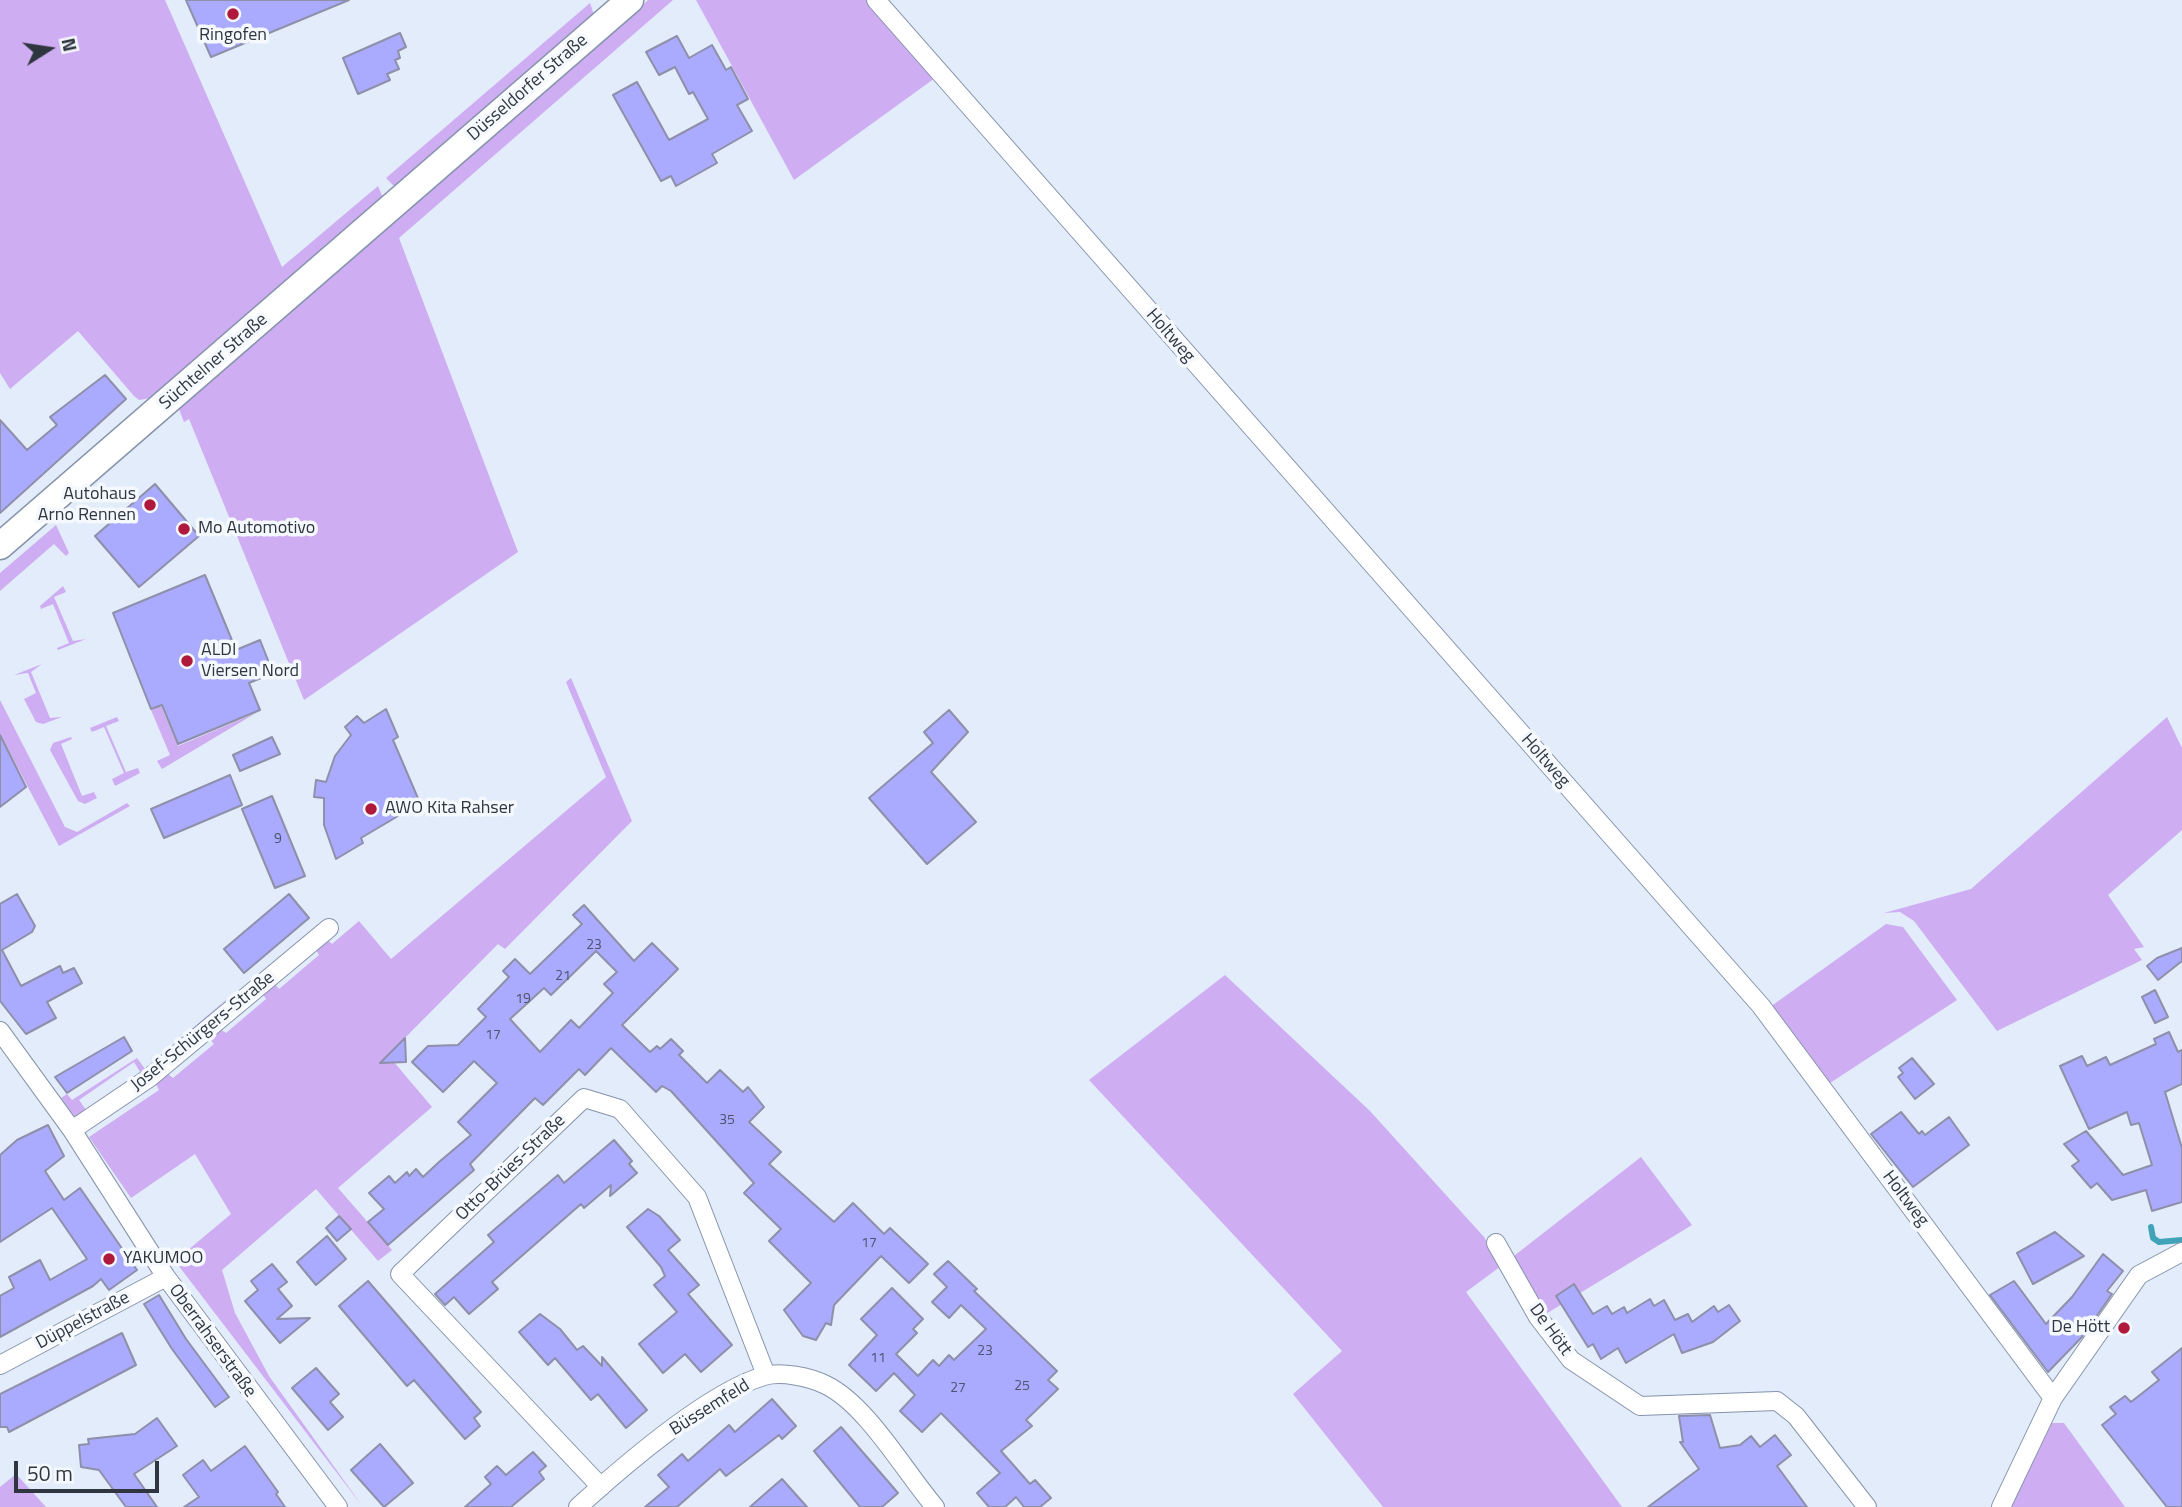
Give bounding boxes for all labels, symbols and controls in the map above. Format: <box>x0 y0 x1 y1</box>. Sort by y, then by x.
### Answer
marker: Ringofen <box>225 6 241 22</box>
north arrow <box>14 14 84 84</box>
place label: Ringofen <box>199 25 267 47</box>
street label: Düsseldorfer Straße <box>464 30 592 146</box>
text: N <box>54 35 86 54</box>
street label: Holtweg <box>1141 305 1199 367</box>
street label: Süchtelner Straße <box>156 309 272 415</box>
place label: Autohaus Arno Rennen <box>38 484 136 526</box>
marker: Autohaus Arno Rennen <box>142 497 158 513</box>
place label: Mo Automotivo <box>198 518 315 540</box>
marker: Mo Automotivo <box>176 521 192 537</box>
place label: ALDI Viersen Nord <box>201 640 299 682</box>
marker: ALDI Viersen Nord <box>179 653 195 669</box>
street label: Holtweg <box>1516 730 1574 792</box>
place label: AWO Kita Rahser <box>385 798 514 820</box>
marker: AWO Kita Rahser <box>363 801 379 817</box>
house number: 9 <box>274 832 282 848</box>
house number: 23 <box>586 938 602 954</box>
street label: Josef-Schürgers-Straße <box>127 967 279 1097</box>
house number: 21 <box>555 969 571 985</box>
house number: 19 <box>515 992 531 1008</box>
house number: 17 <box>485 1028 501 1044</box>
street label: Otto-Brües-Straße <box>452 1110 570 1226</box>
house number: 35 <box>719 1113 735 1129</box>
street label: Holtweg <box>1877 1167 1933 1231</box>
house number: 17 <box>861 1236 877 1252</box>
place label: YAKUMOO <box>123 1248 203 1270</box>
marker: YAKUMOO <box>101 1251 117 1267</box>
street label: Oberrahserstraße <box>164 1280 260 1402</box>
street label: Düppelstraße <box>33 1287 133 1355</box>
street label: De Hött <box>1524 1300 1576 1360</box>
place label: De Hött <box>2051 1317 2110 1339</box>
marker: De Hött <box>2116 1320 2132 1336</box>
house number: 23 <box>977 1344 993 1360</box>
house number: 11 <box>870 1351 886 1367</box>
street label: Büssemfeld <box>666 1375 754 1441</box>
house number: 25 <box>1014 1379 1030 1395</box>
house number: 27 <box>950 1381 966 1397</box>
scale bar <box>18 1448 163 1492</box>
text: 50 m <box>27 1457 73 1489</box>

